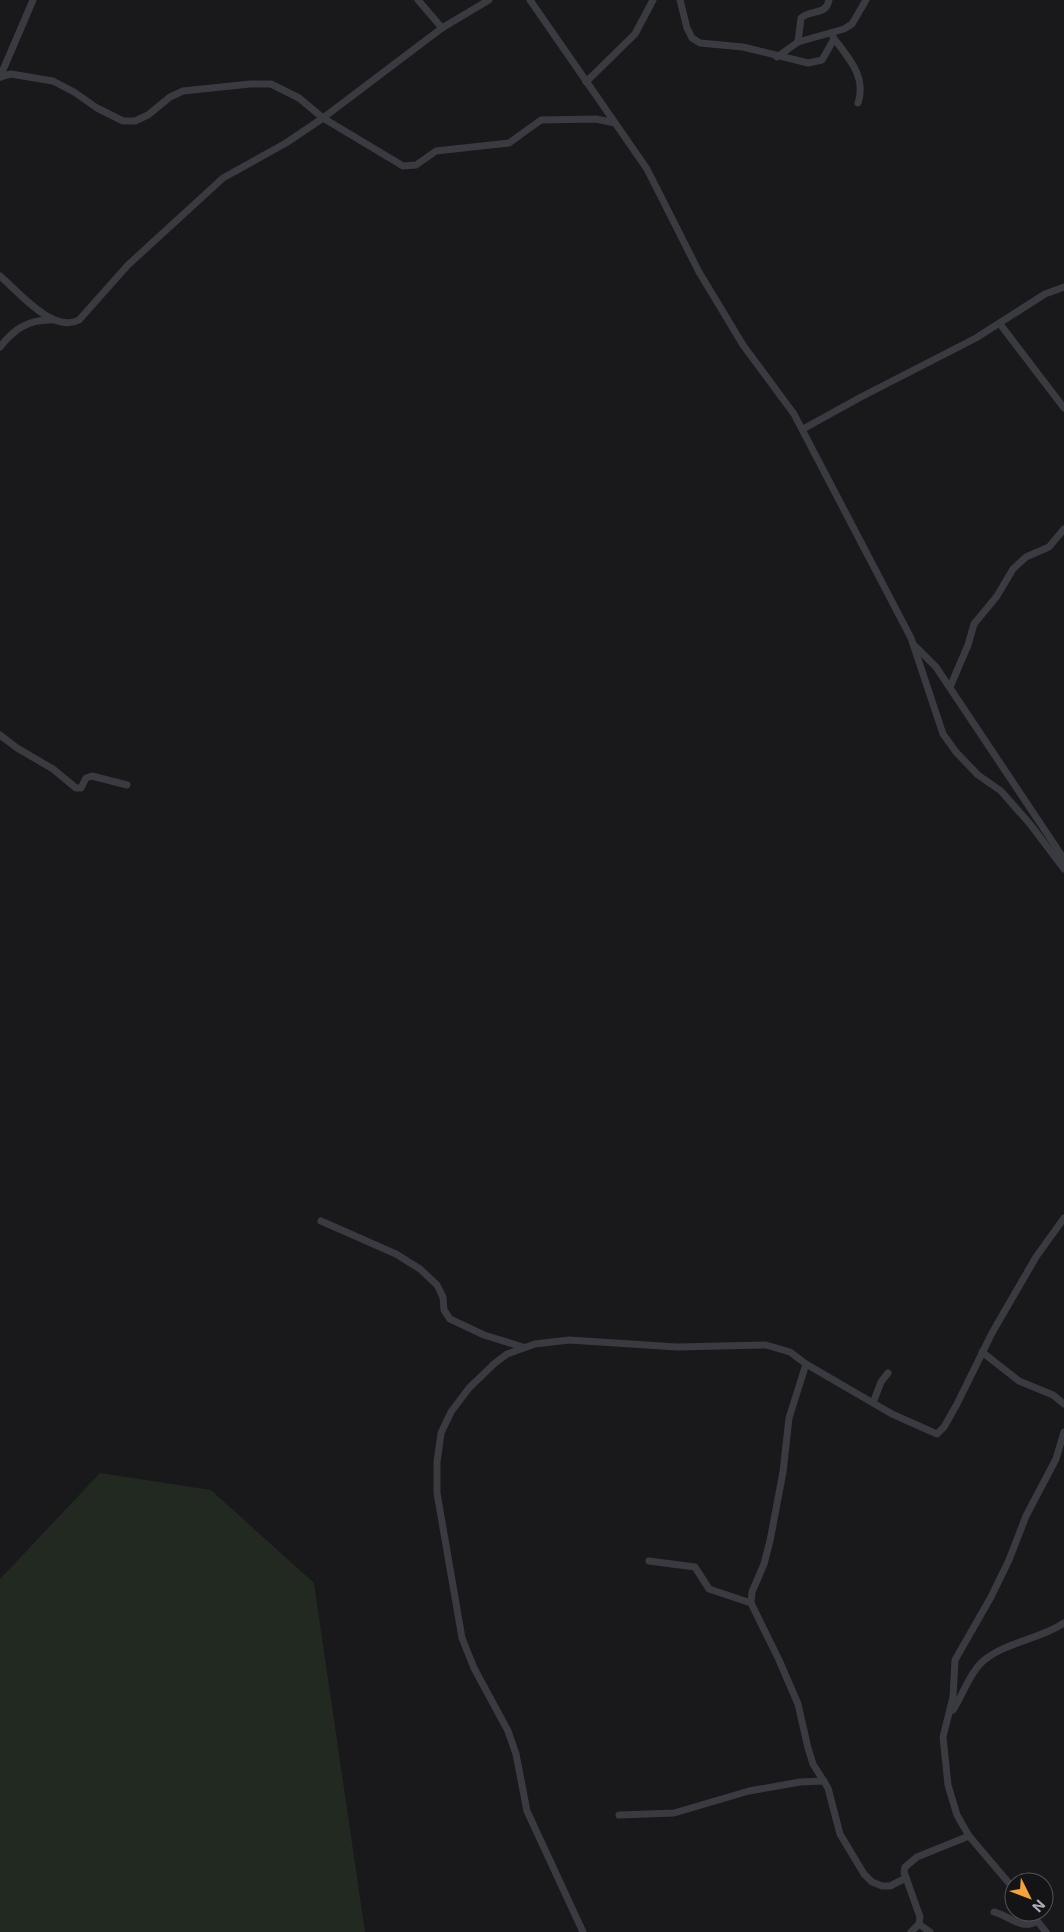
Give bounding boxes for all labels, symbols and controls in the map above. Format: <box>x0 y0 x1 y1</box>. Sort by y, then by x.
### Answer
north arrow <box>1004 1872 1054 1922</box>
text: N <box>1029 1896 1049 1916</box>

